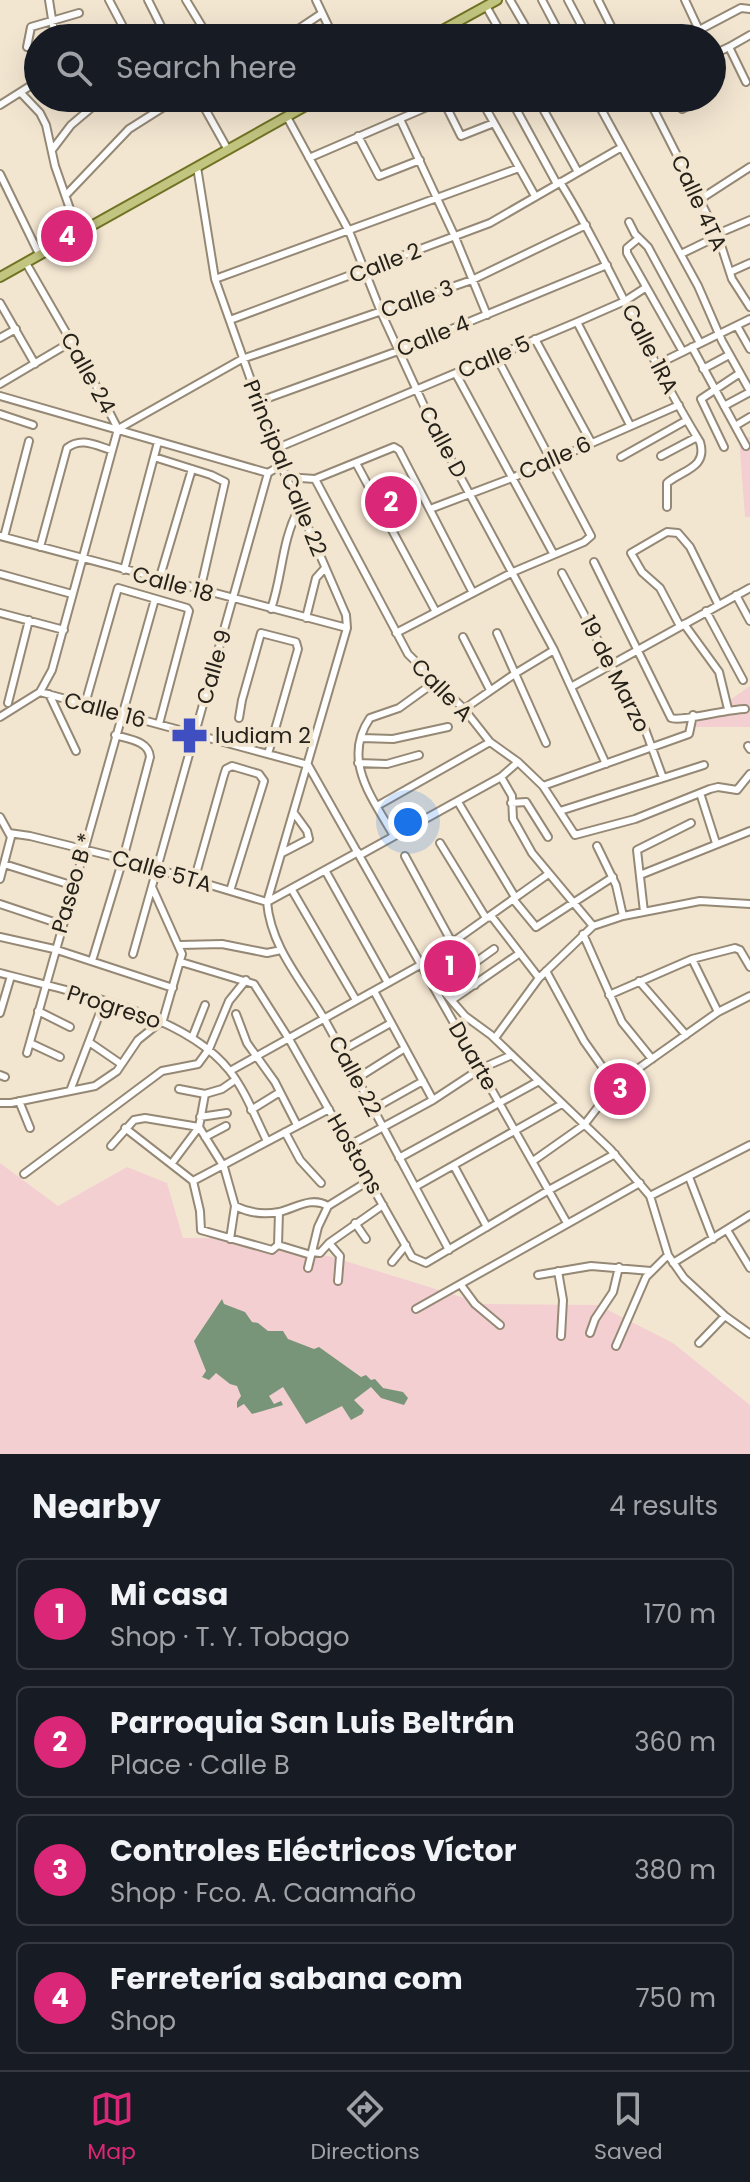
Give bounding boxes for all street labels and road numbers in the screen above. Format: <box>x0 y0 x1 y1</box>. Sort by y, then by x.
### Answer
street label: Calle 4TA <box>663 150 735 256</box>
street label: Calle 2 <box>345 235 425 291</box>
street label: Calle 3 <box>376 272 458 326</box>
street label: Calle 1RA <box>614 299 686 400</box>
street label: Calle 4 <box>392 307 474 365</box>
street label: Calle 24 <box>53 327 123 419</box>
street label: Calle 5 <box>453 328 535 386</box>
street label: Principal Calle 22 <box>235 375 335 561</box>
street label: Calle D <box>411 400 475 484</box>
street label: Calle 6 <box>514 428 596 488</box>
street label: Calle 18 <box>129 558 217 610</box>
street label: 19 de Marzo <box>572 610 658 738</box>
street label: Calle 9 <box>189 626 239 708</box>
street label: Calle A <box>404 652 480 729</box>
street label: Calle 16 <box>61 684 149 736</box>
street label: Paseo B * <box>44 829 102 937</box>
street label: Calle 5TA <box>108 842 216 900</box>
street label: Progreso <box>63 977 165 1037</box>
street label: Duarte <box>441 1016 505 1096</box>
street label: Calle 22 <box>321 1030 389 1122</box>
street label: Hostons <box>319 1108 391 1200</box>

